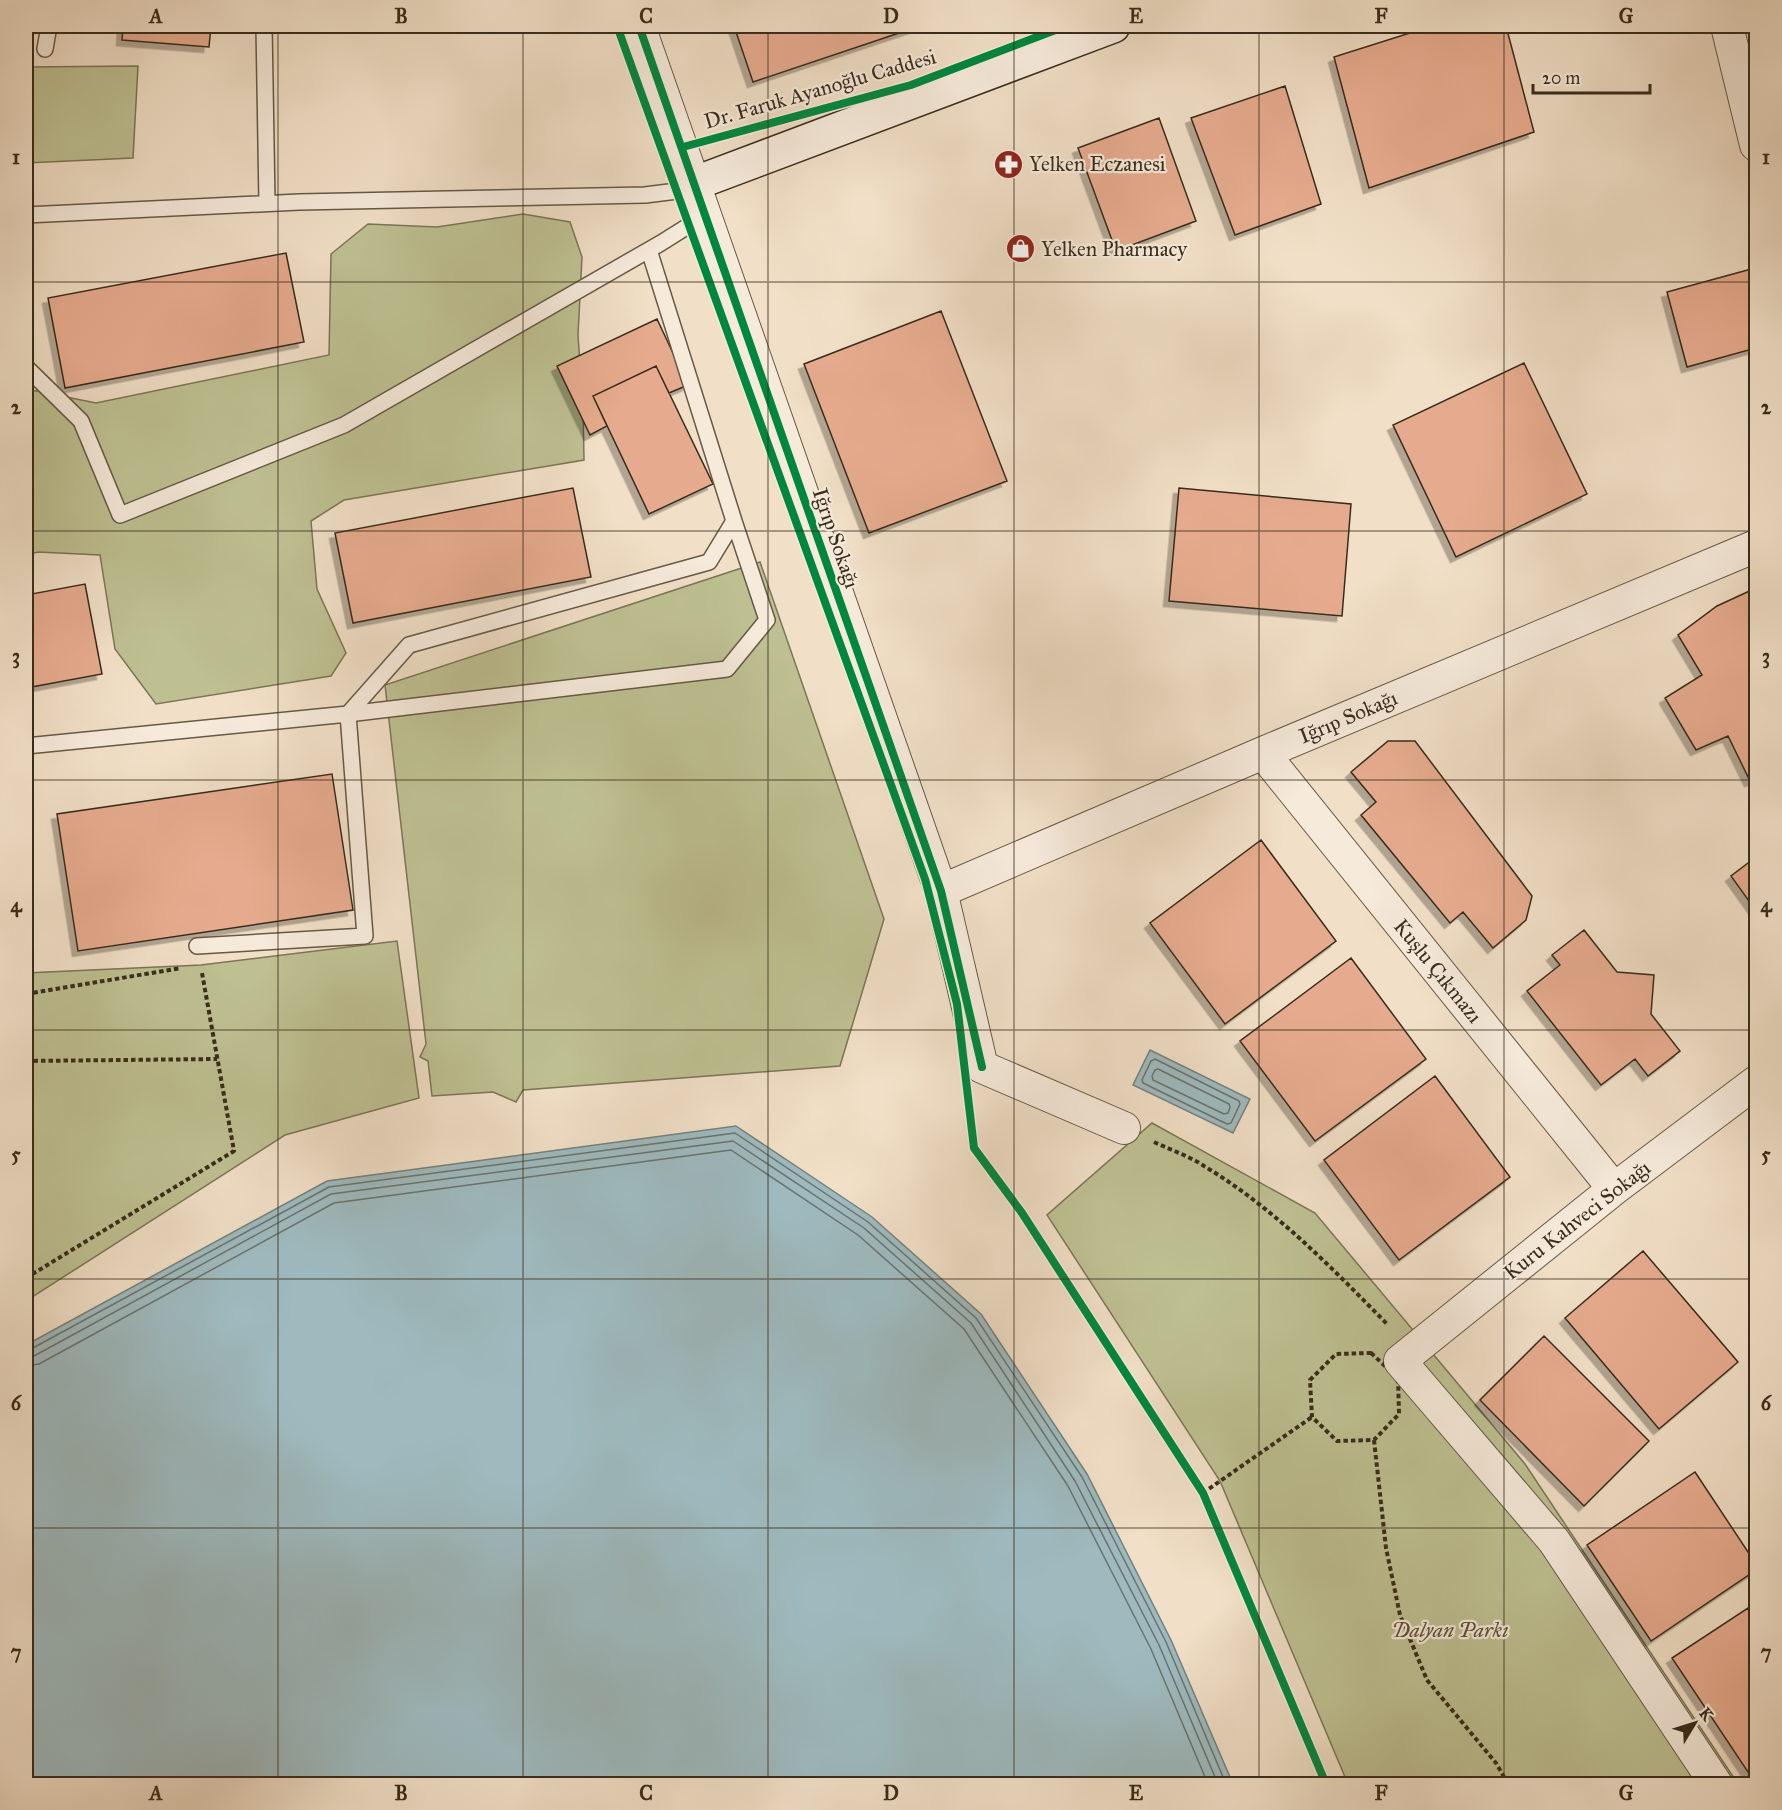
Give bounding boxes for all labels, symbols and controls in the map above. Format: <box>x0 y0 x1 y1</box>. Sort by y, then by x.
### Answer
text: A <box>147 4 163 28</box>
text: B <box>394 4 408 28</box>
text: C <box>639 4 653 28</box>
text: D <box>883 4 899 28</box>
text: E <box>1129 4 1144 28</box>
text: F <box>1374 4 1388 28</box>
text: G <box>1619 4 1634 28</box>
street label: Dr. Faruk Ayanoğlu Caddesi <box>701 43 939 135</box>
scale bar <box>1533 57 1650 95</box>
text: 20 m <box>1542 67 1580 89</box>
text: 1 <box>12 145 20 169</box>
text: 1 <box>1762 145 1770 169</box>
pharmacy icon: Yelken Eczanesi <box>992 148 1024 180</box>
place label: Yelken Eczanesi <box>1029 151 1166 177</box>
shop icon: Yelken Pharmacy <box>1004 233 1036 265</box>
place label: Yelken Pharmacy <box>1041 236 1188 262</box>
text: 2 <box>11 395 22 419</box>
text: 2 <box>1761 395 1772 419</box>
street label: Iğrıp Sokağı <box>807 484 865 592</box>
text: 3 <box>12 644 20 669</box>
text: 3 <box>1762 644 1770 669</box>
street label: Iğrıp Sokağı <box>1295 685 1401 749</box>
text: 4 <box>10 893 22 918</box>
text: 4 <box>1760 893 1772 918</box>
street label: Kuşlu Çıkmazı <box>1388 914 1488 1029</box>
text: 5 <box>11 1142 21 1166</box>
text: 5 <box>1761 1142 1771 1166</box>
street label: Kuru Kahveci Sokağı <box>1498 1154 1656 1285</box>
text: 6 <box>11 1391 23 1415</box>
text: 6 <box>1761 1391 1773 1415</box>
park label: Dalyan Parkı <box>1392 1617 1508 1643</box>
text: 7 <box>11 1640 22 1664</box>
text: 7 <box>1761 1640 1772 1664</box>
north arrow <box>1665 1693 1725 1753</box>
text: K <box>1695 1704 1718 1725</box>
text: A <box>147 1781 163 1805</box>
text: B <box>394 1781 408 1805</box>
text: C <box>639 1781 653 1805</box>
text: D <box>883 1781 899 1805</box>
text: E <box>1129 1781 1144 1805</box>
text: F <box>1374 1781 1388 1805</box>
text: G <box>1619 1781 1634 1805</box>

